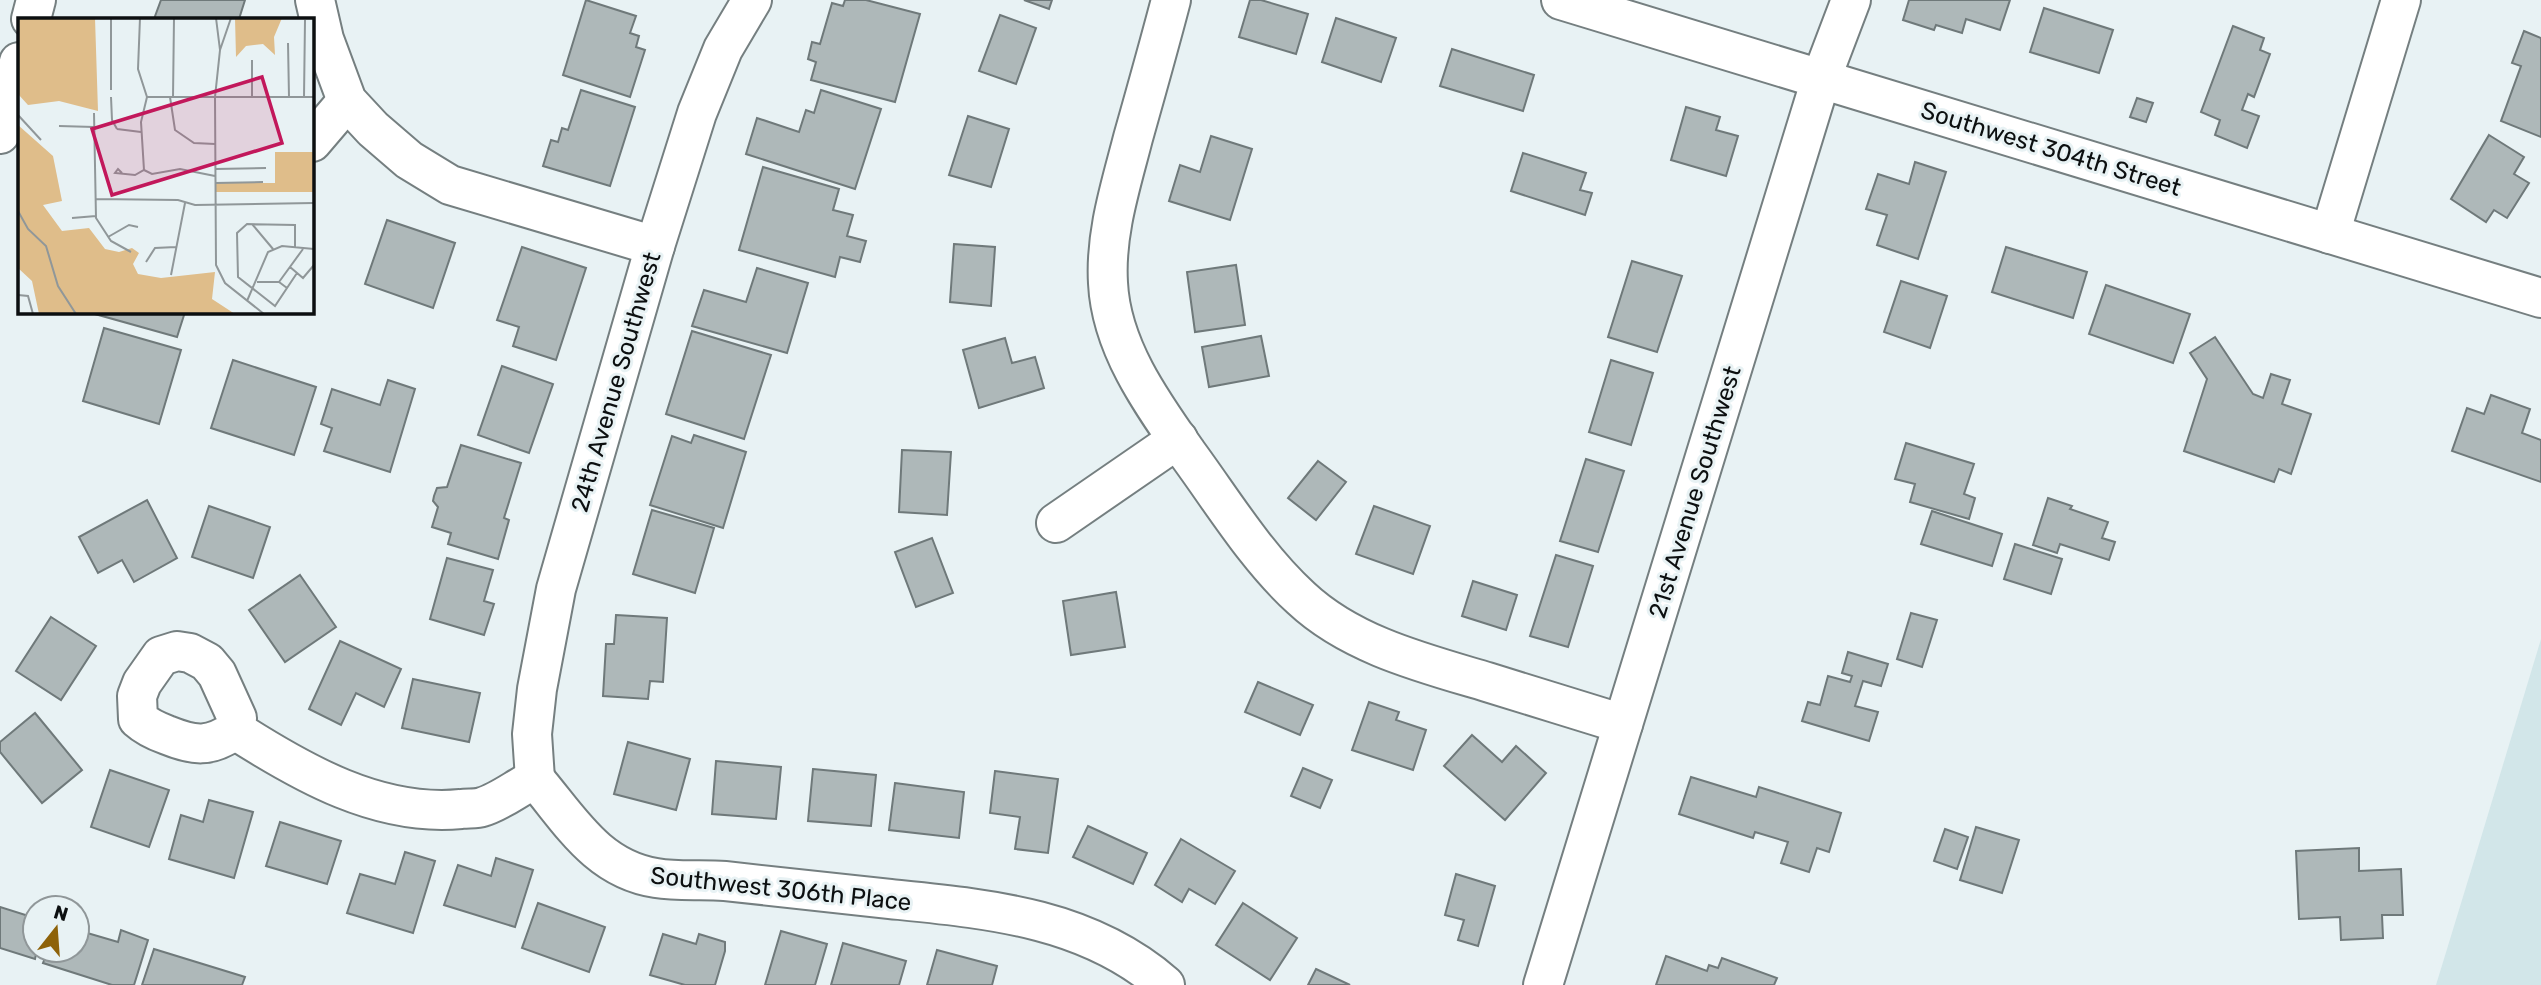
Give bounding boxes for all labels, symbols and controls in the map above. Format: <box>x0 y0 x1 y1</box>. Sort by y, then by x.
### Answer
inset map <box>18 18 313 313</box>
street label: Southwest 304th Street <box>1917 96 2185 202</box>
street label: 24th Avenue Southwest <box>565 249 667 515</box>
street label: 21st Avenue Southwest <box>1643 363 1747 621</box>
street label: Southwest 306th Place <box>649 861 913 917</box>
north arrow <box>21 894 91 964</box>
text: N <box>51 900 71 926</box>

